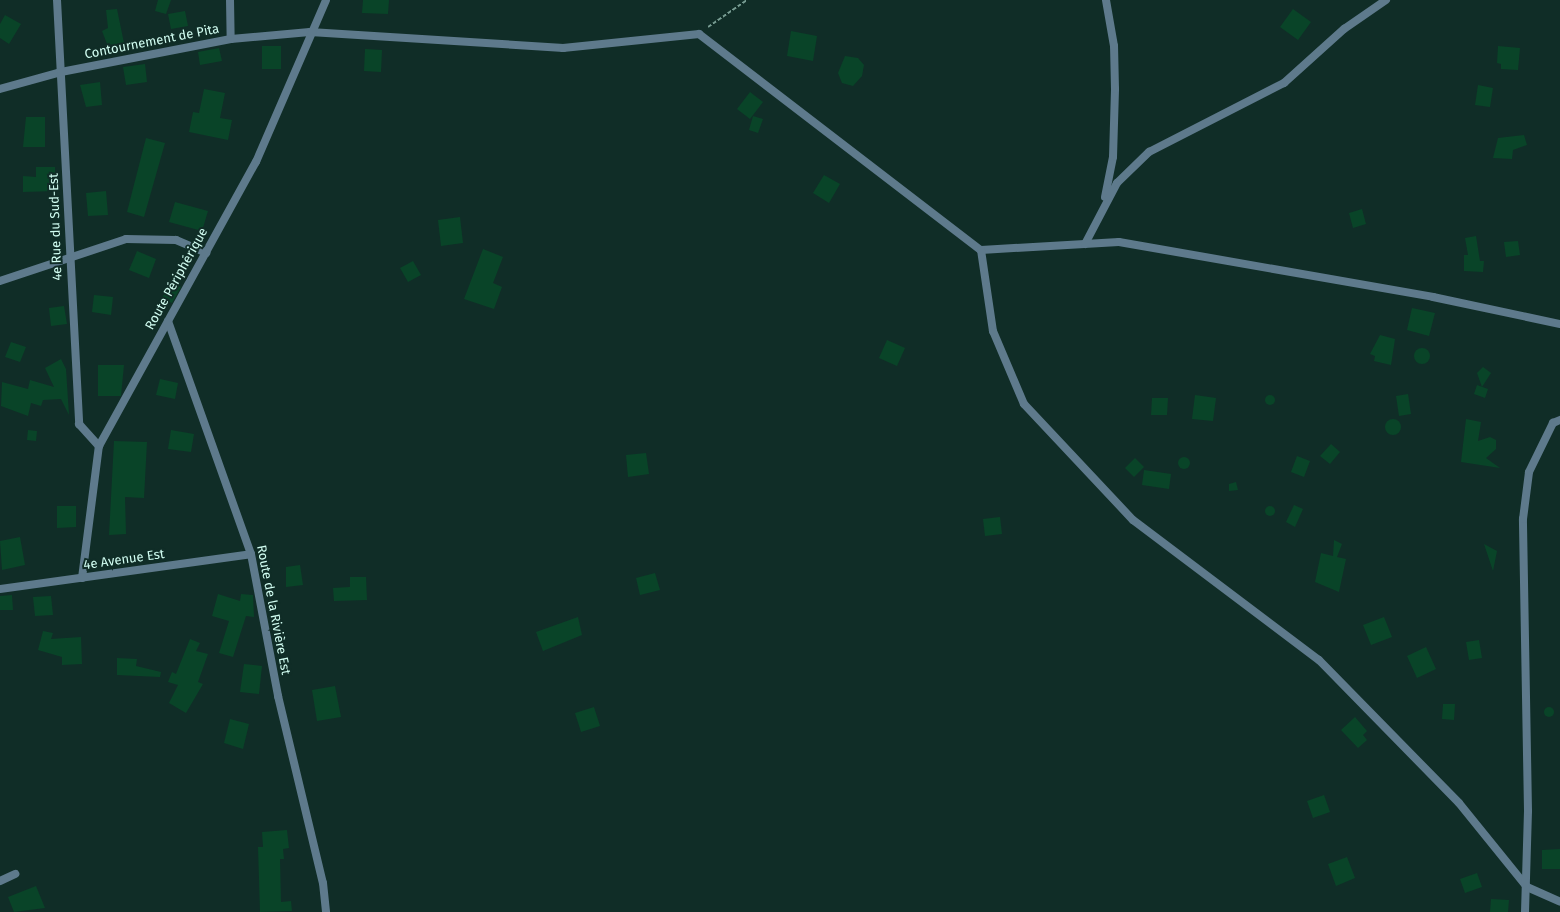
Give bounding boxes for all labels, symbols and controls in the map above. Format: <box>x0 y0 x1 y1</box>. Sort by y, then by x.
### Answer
street label: Contournement de Pita <box>83 21 221 63</box>
street label: 4e Rue du Sud-Est <box>46 173 66 281</box>
street label: Route Périphérique <box>142 225 212 333</box>
street label: Route de la Rivière Est <box>253 544 293 676</box>
street label: 4e Avenue Est <box>82 547 166 573</box>

